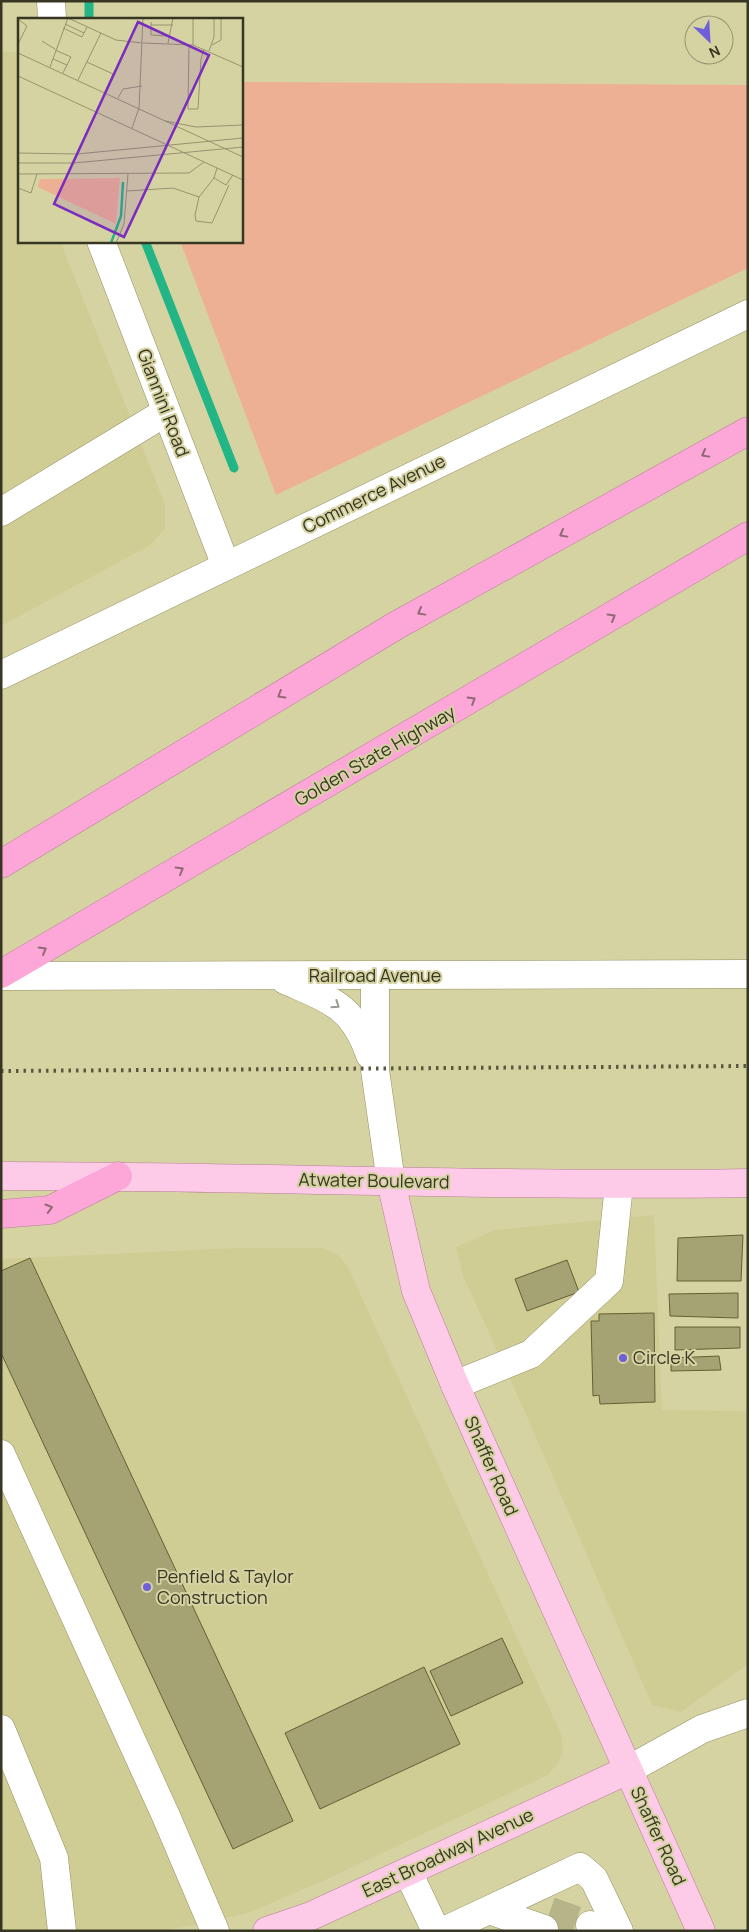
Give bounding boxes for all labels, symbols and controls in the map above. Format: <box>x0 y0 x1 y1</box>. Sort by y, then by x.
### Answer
north arrow <box>684 15 734 65</box>
inset map <box>18 18 242 242</box>
text: N <box>706 41 723 63</box>
street label: Giannini Road <box>132 345 195 460</box>
street label: Commerce Avenue <box>298 448 449 538</box>
one-way arrow <box>701 448 710 458</box>
one-way arrow <box>560 527 569 537</box>
one-way arrow <box>417 606 426 616</box>
one-way arrow <box>606 613 615 623</box>
one-way arrow <box>278 689 287 699</box>
one-way arrow <box>466 696 475 706</box>
street label: Golden State Highway <box>290 699 460 811</box>
one-way arrow <box>175 866 184 876</box>
one-way arrow <box>38 946 47 956</box>
street label: Railroad Avenue <box>309 963 441 987</box>
one-way arrow <box>331 999 340 1009</box>
street label: Atwater Boulevard <box>298 1167 450 1193</box>
one-way arrow <box>45 1203 54 1214</box>
place label: Circle K <box>633 1345 695 1369</box>
marker: Circle K <box>617 1352 629 1364</box>
street label: Shaffer Road <box>459 1412 525 1519</box>
place label: Penfield & Taylor Construction <box>157 1564 294 1609</box>
marker: Penfield & Taylor Construction <box>141 1581 153 1593</box>
street label: Shaffer Road <box>625 1782 692 1889</box>
street label: East Broadway Avenue <box>358 1802 537 1902</box>

